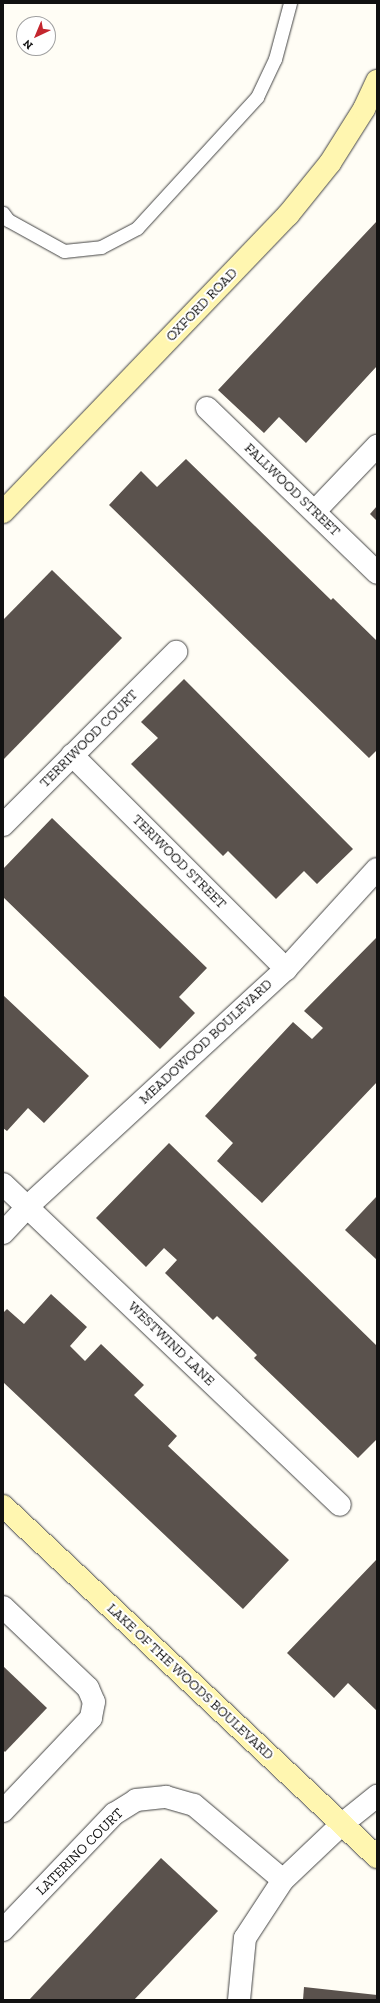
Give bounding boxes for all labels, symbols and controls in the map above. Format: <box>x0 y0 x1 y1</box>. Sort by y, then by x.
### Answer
north arrow <box>16 16 56 56</box>
text: N <box>20 37 36 52</box>
street label: OXFORD ROAD <box>163 265 241 345</box>
street label: FALLWOOD STREET <box>241 440 343 540</box>
street label: TERRIWOOD COURT <box>37 687 141 791</box>
street label: TERIWOOD STREET <box>128 811 230 913</box>
street label: MEADOWOOD BOULEVARD <box>136 976 276 1108</box>
street label: WESTWIND LANE <box>124 1298 218 1390</box>
street label: LAKE OF THE WOODS BOULEVARD <box>103 1600 277 1764</box>
street label: LATERINO COURT <box>33 1805 127 1899</box>

